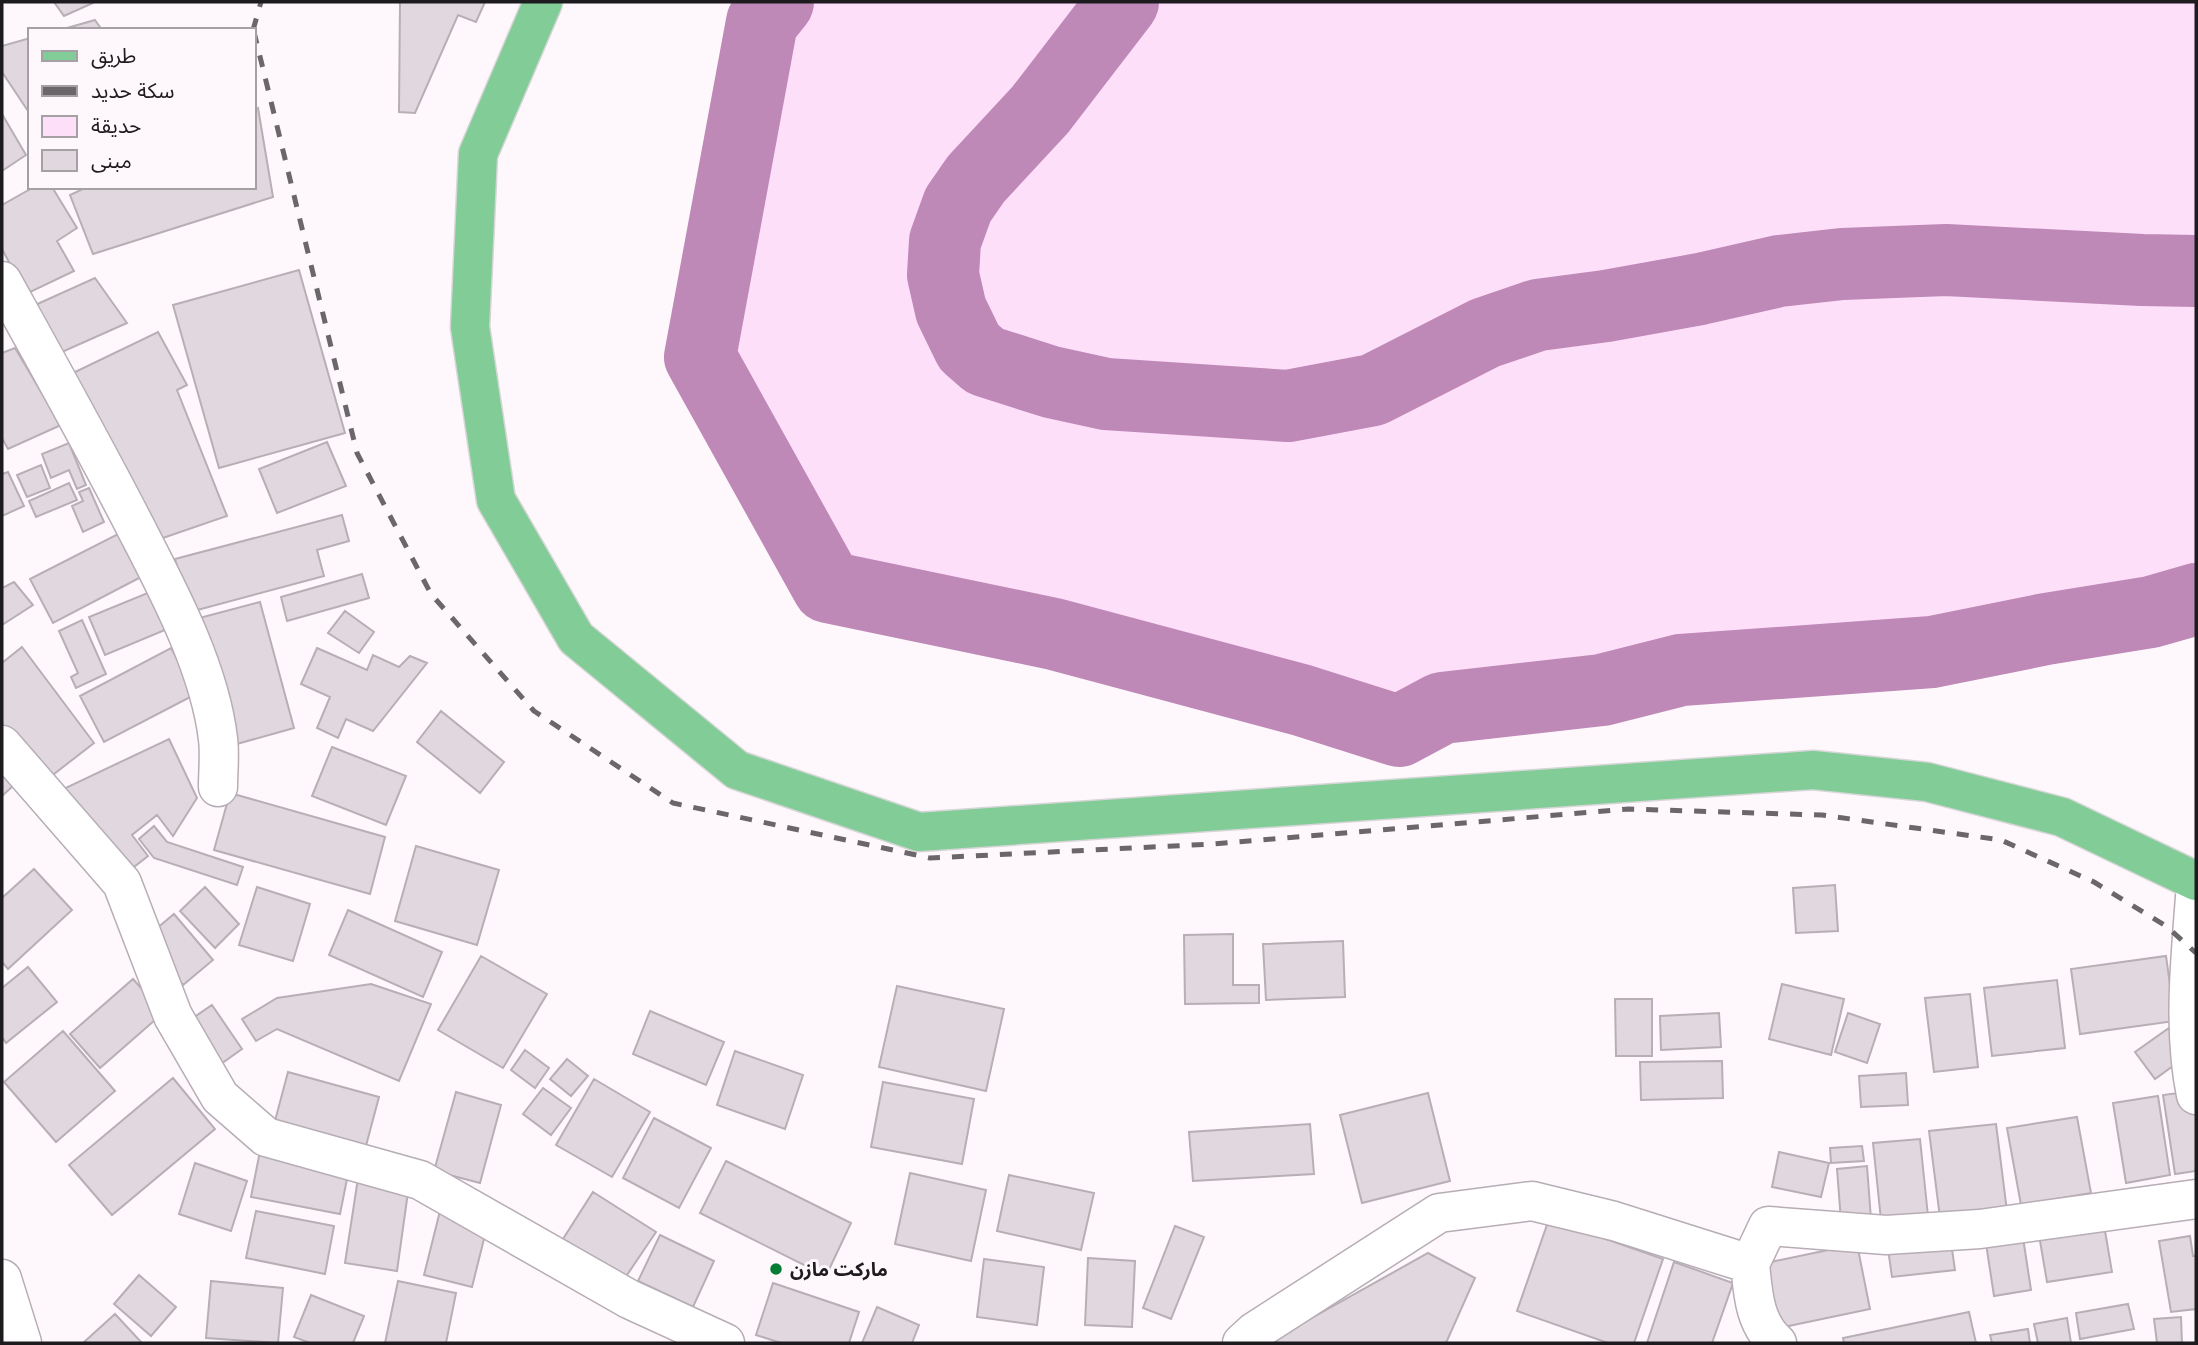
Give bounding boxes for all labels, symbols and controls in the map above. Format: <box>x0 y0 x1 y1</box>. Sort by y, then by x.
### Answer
legend <box>28 28 256 189</box>
text: طريق <box>91 43 136 69</box>
text: سكة حديد <box>91 78 175 103</box>
text: حديقة <box>91 113 141 138</box>
text: مبنى <box>91 148 132 173</box>
place label: ماركت مازن <box>790 1258 888 1281</box>
marker: ماركت مازن <box>768 1261 784 1277</box>

